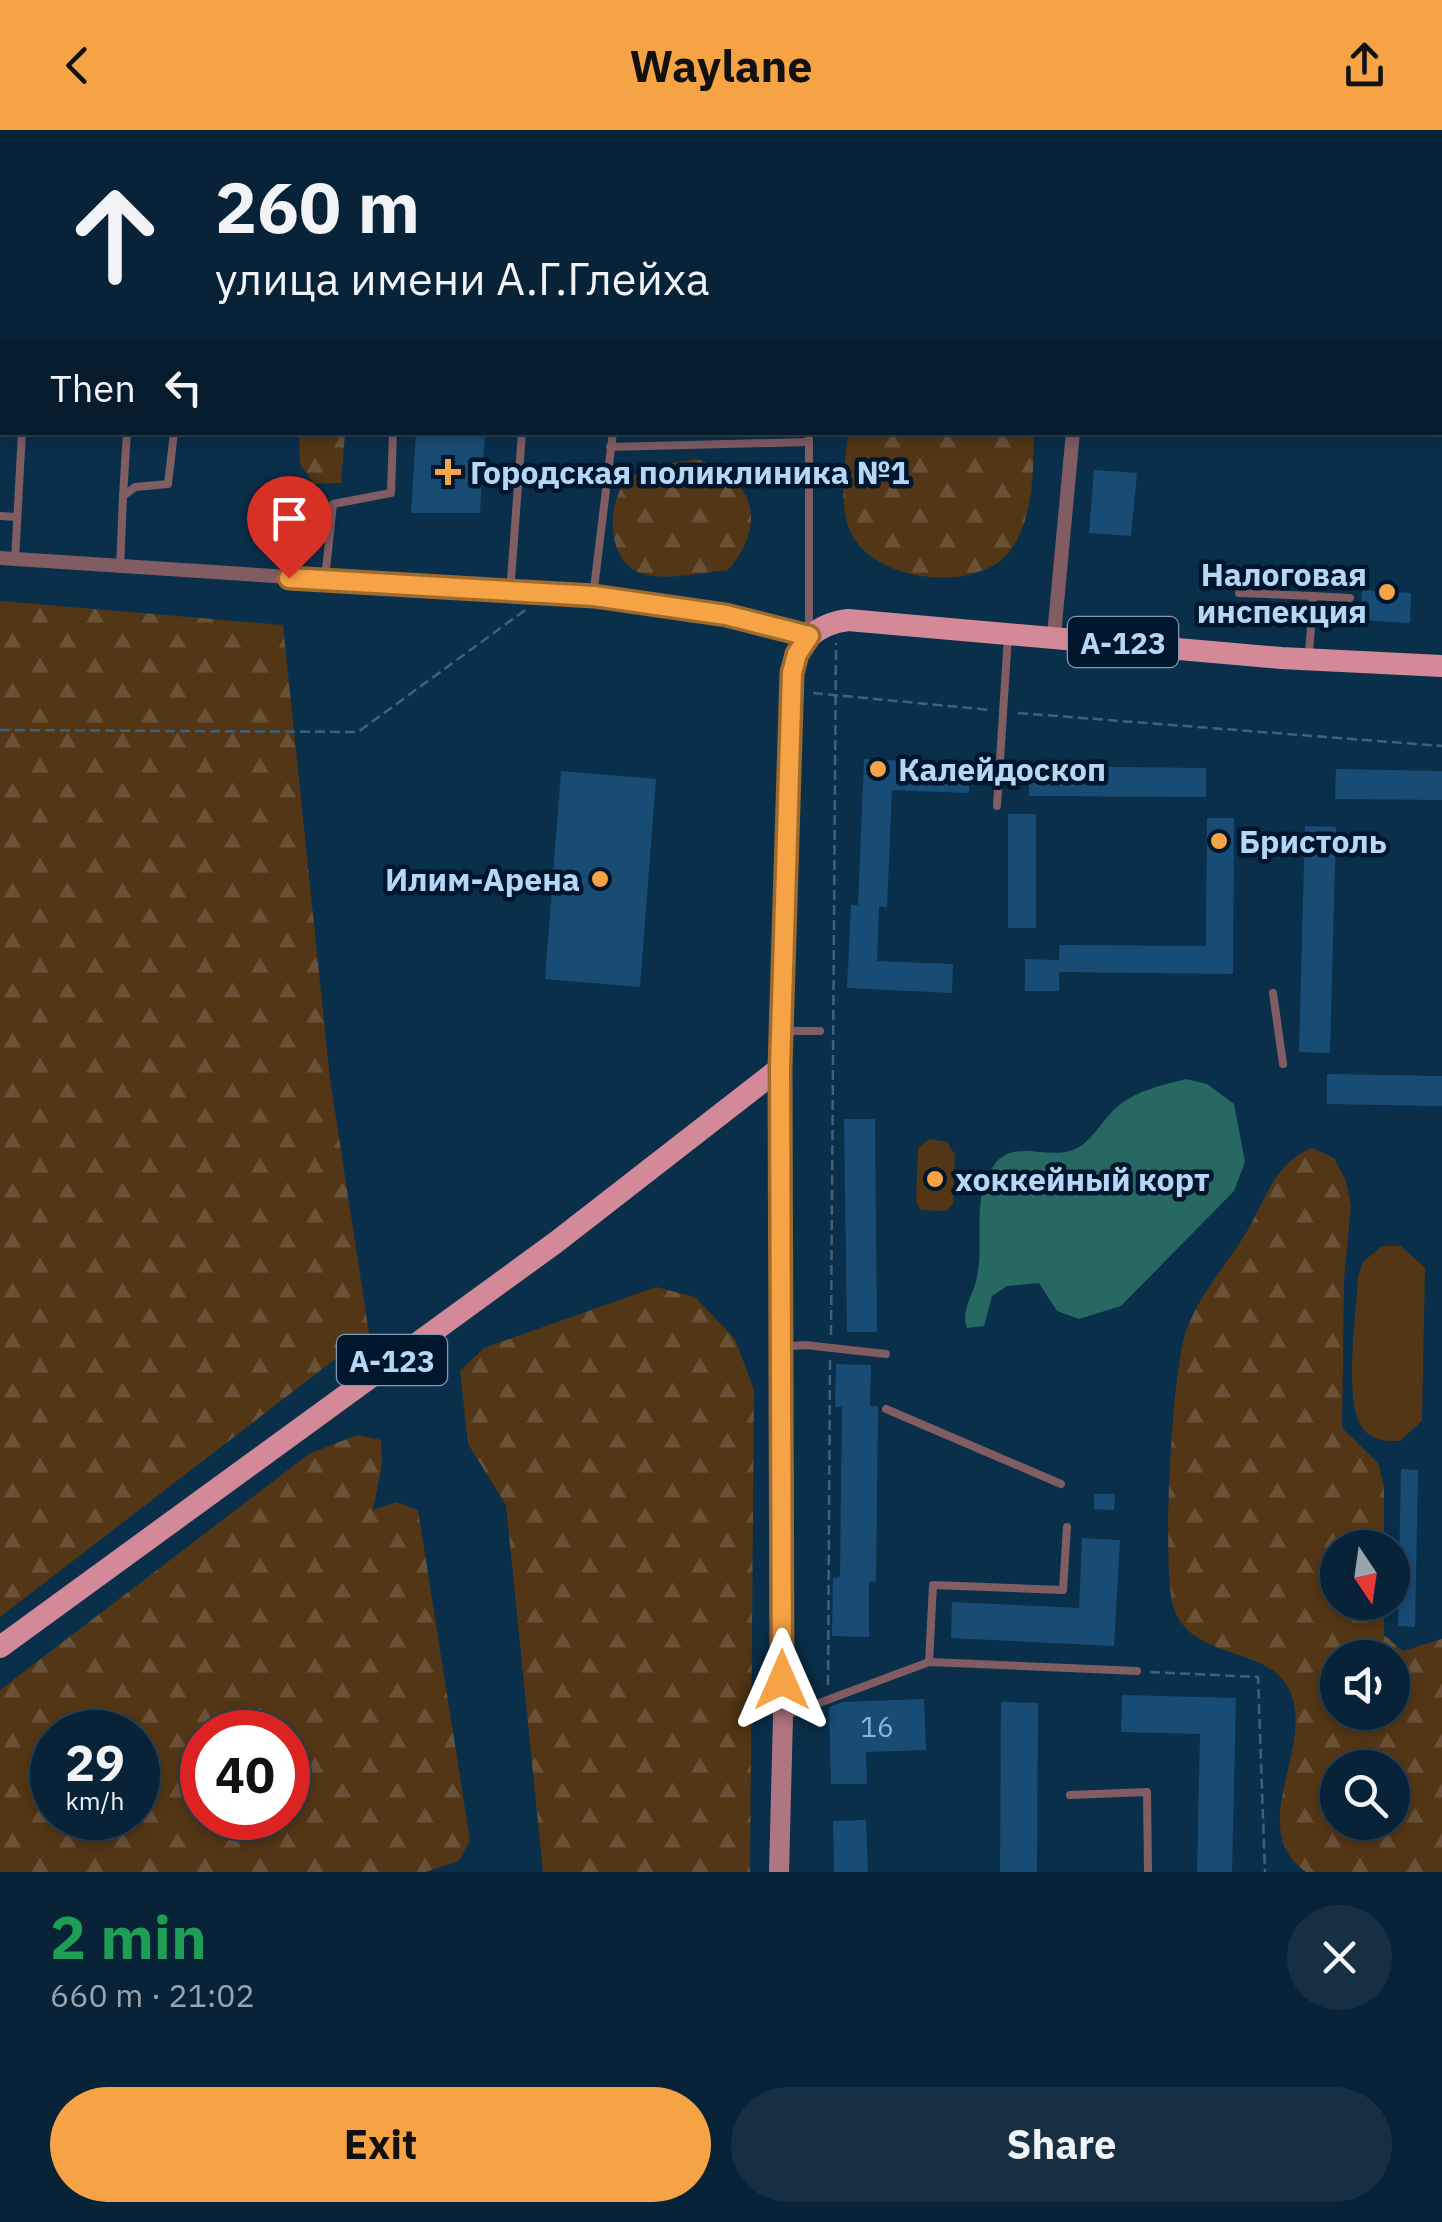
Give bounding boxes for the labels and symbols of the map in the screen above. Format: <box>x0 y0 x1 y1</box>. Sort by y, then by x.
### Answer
place label: Городская поликлиника №1 <box>470 451 910 493</box>
marker: Городская поликлиника №1 <box>435 459 461 485</box>
pin <box>247 476 332 579</box>
place label: Налоговая инспекция <box>1197 553 1367 632</box>
marker: Налоговая инспекция <box>1376 581 1398 603</box>
road number: А-123 <box>1068 617 1178 667</box>
place label: Калейдоскоп <box>898 748 1106 790</box>
marker: Калейдоскоп <box>867 758 889 780</box>
place label: Бристоль <box>1239 820 1387 862</box>
marker: Бристоль <box>1208 830 1230 852</box>
place label: Илим-Арена <box>385 858 580 900</box>
marker: Илим-Арена <box>589 868 611 890</box>
place label: хоккейный корт <box>955 1158 1210 1200</box>
marker: хоккейный корт <box>924 1168 946 1190</box>
road number: А-123 <box>337 1335 447 1385</box>
north arrow <box>1320 1530 1410 1620</box>
position arrow <box>730 1628 834 1732</box>
house number: 16 <box>860 1708 894 1745</box>
speed limit sign: 40 <box>180 1710 310 1840</box>

